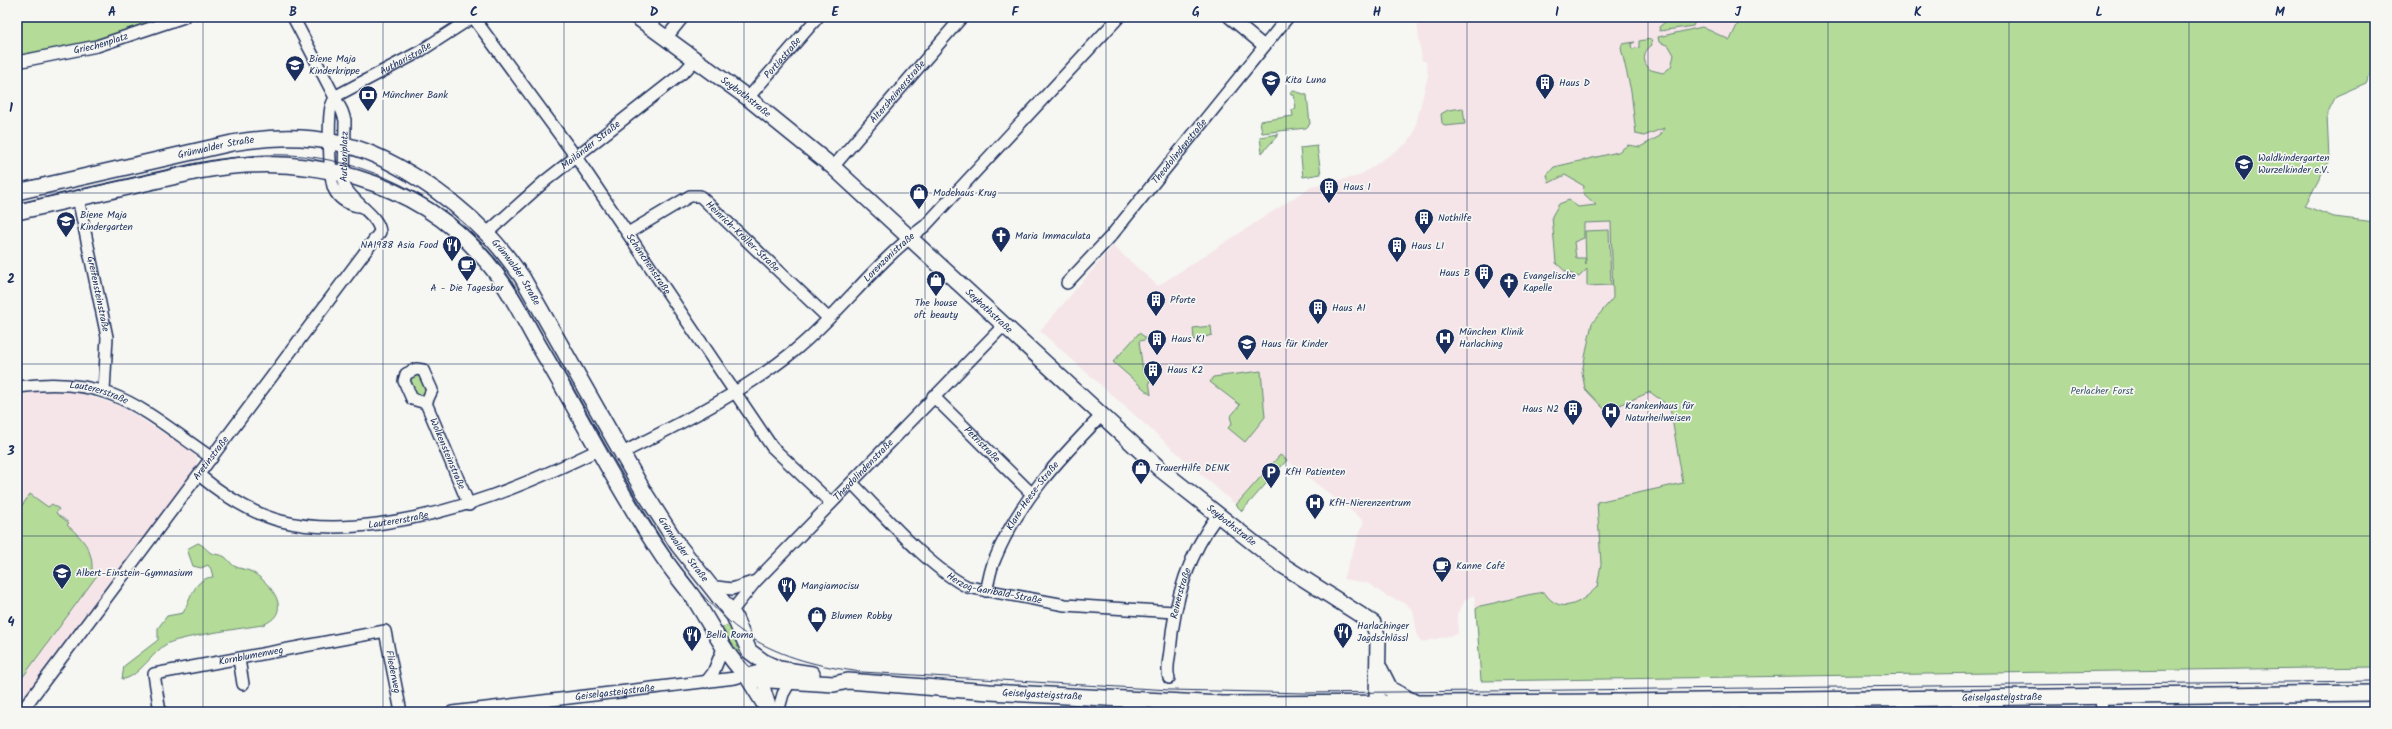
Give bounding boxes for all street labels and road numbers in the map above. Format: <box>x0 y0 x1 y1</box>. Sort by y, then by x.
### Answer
street label: Griechenplatz <box>72 28 131 58</box>
street label: Portiastraße <box>760 33 806 82</box>
street label: Autharistraße <box>377 38 435 79</box>
street label: Altersheimerstraße <box>866 56 930 127</box>
street label: Seybothstraße <box>717 72 775 122</box>
street label: Theodolindenstraße <box>1148 115 1211 188</box>
street label: Mailänder Straße <box>557 116 624 174</box>
street label: Authariplatz <box>336 130 353 182</box>
street label: Grünwalder Straße <box>176 132 256 163</box>
street label: Heinrich-Kröller-Straße <box>702 197 784 276</box>
street label: Lorenzonistraße <box>860 228 919 286</box>
street label: Schönchenstraße <box>622 230 675 298</box>
street label: Grünwalder Straße <box>488 235 545 309</box>
street label: Greifensteinstraße <box>82 255 114 334</box>
street label: Seybothstraße <box>961 285 1017 337</box>
street label: Lautererstraße <box>69 377 132 409</box>
street label: Wolkensteinstraße <box>425 415 470 492</box>
street label: Petristraße <box>960 423 1004 467</box>
street label: Aretinstraße <box>189 432 233 484</box>
street label: Theodolindenstraße <box>830 435 898 505</box>
street label: Klara-Heese-Straße <box>1002 457 1063 534</box>
street label: Seybothstraße <box>1203 501 1260 551</box>
street label: Lautererstraße <box>367 507 431 533</box>
street label: Grünwalder Straße <box>654 513 713 586</box>
street label: Reinerstraße <box>1166 565 1196 620</box>
street label: Herzog-Garibald-Straße <box>943 568 1044 609</box>
street label: Kornblumenweg <box>217 642 285 670</box>
street label: Fliederweg <box>381 649 405 695</box>
street label: Geiselgasteigstraße <box>574 680 656 705</box>
street label: Geiselgasteigstraße <box>1002 685 1083 705</box>
street label: Geiselgasteigstraße <box>1962 689 2043 706</box>

